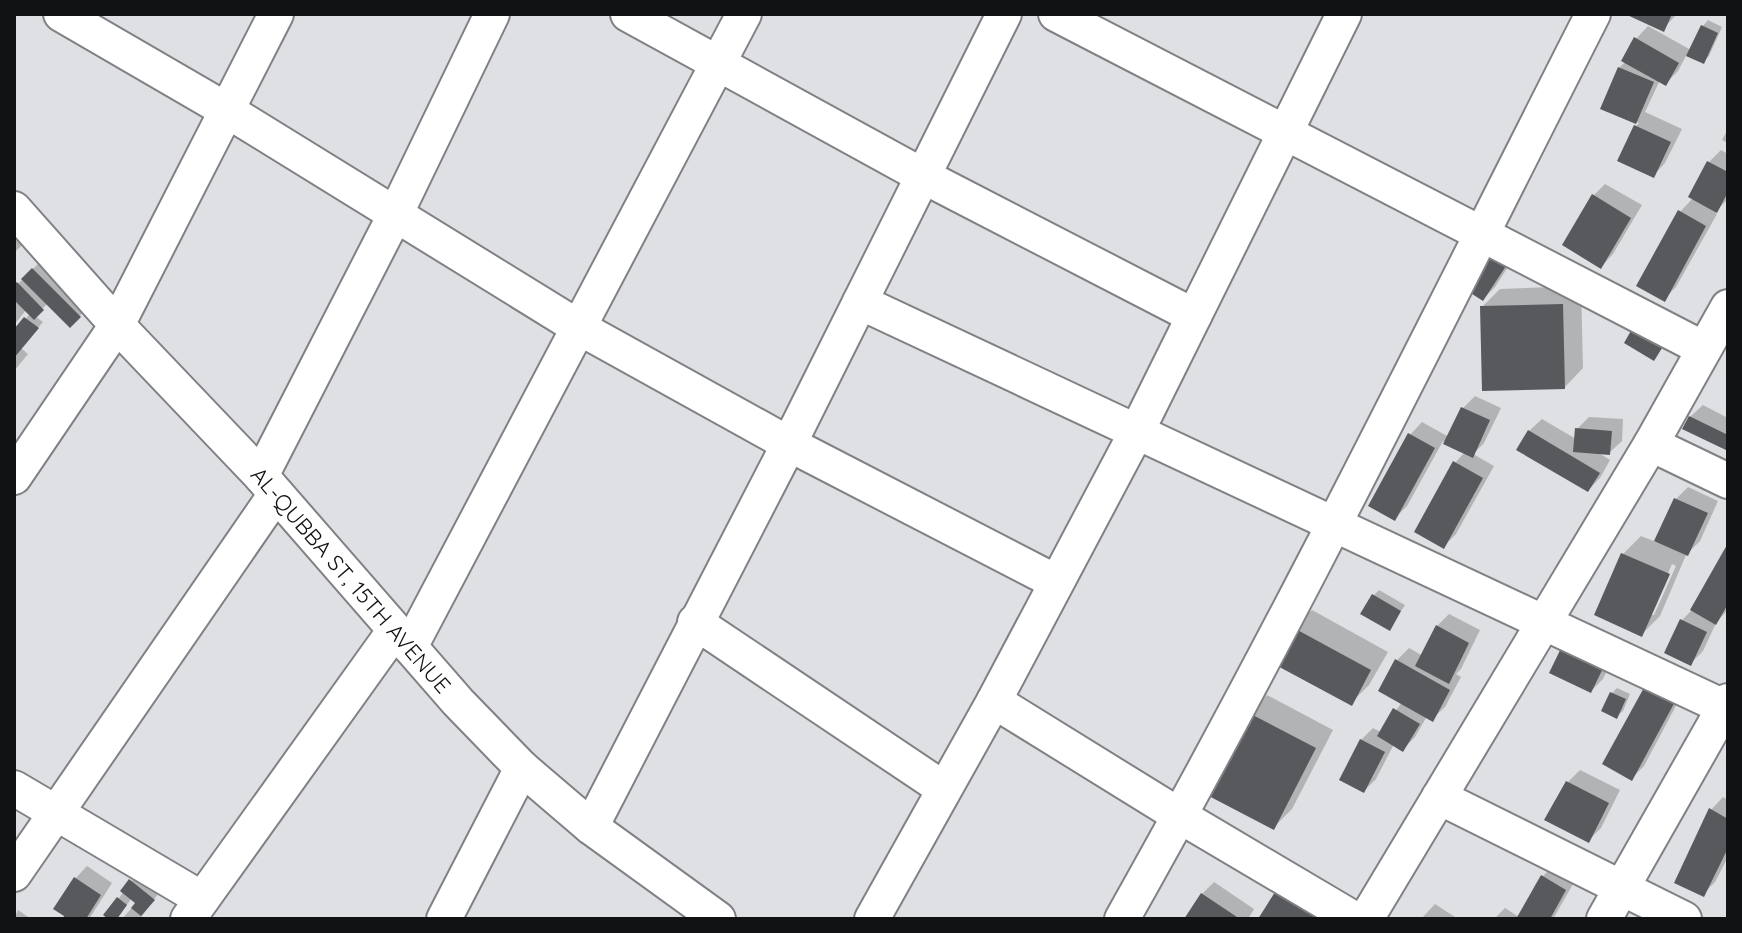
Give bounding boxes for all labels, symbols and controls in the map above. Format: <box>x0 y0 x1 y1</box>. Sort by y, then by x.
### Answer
street label: AL-QUBBA ST, 15TH AVENUE <box>245 461 457 699</box>

